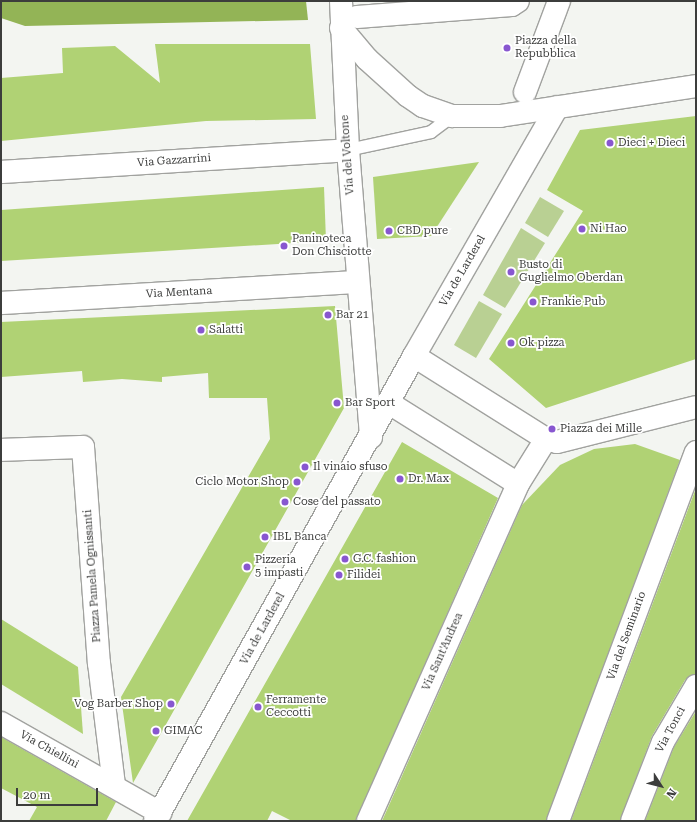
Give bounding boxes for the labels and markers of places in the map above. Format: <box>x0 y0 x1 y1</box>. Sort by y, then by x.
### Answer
place label: Piazza della Repubblica <box>515 35 576 61</box>
marker: Piazza della Repubblica <box>502 43 512 53</box>
place label: Dieci + Dieci <box>618 136 685 150</box>
marker: Dieci + Dieci <box>605 138 615 148</box>
place label: Ni Hao <box>590 222 627 236</box>
place label: CBD pure <box>397 224 448 238</box>
marker: Ni Hao <box>577 224 587 234</box>
marker: CBD pure <box>384 226 394 236</box>
place label: Paninoteca Don Chisciotte <box>292 233 372 259</box>
marker: Paninoteca Don Chisciotte <box>279 241 289 251</box>
place label: Busto di Guglielmo Oberdan <box>519 259 623 285</box>
marker: Busto di Guglielmo Oberdan <box>506 267 516 277</box>
place label: Frankie Pub <box>541 295 605 309</box>
marker: Frankie Pub <box>528 297 538 307</box>
place label: Bar 21 <box>336 308 369 322</box>
marker: Bar 21 <box>323 310 333 320</box>
place label: Salatti <box>209 323 243 337</box>
marker: Salatti <box>196 325 206 335</box>
place label: Ok pizza <box>519 336 565 350</box>
marker: Ok pizza <box>506 338 516 348</box>
place label: Bar Sport <box>345 396 395 410</box>
marker: Bar Sport <box>332 398 342 408</box>
place label: Piazza dei Mille <box>560 422 642 436</box>
marker: Piazza dei Mille <box>547 424 557 434</box>
place label: Il vinaio sfuso <box>313 460 387 474</box>
marker: Il vinaio sfuso <box>300 462 310 472</box>
place label: Dr. Max <box>408 472 449 486</box>
marker: Dr. Max <box>395 474 405 484</box>
place label: Ciclo Motor Shop <box>195 475 289 489</box>
marker: Ciclo Motor Shop <box>292 477 302 487</box>
place label: Cose del passato <box>293 495 381 509</box>
marker: Cose del passato <box>280 497 290 507</box>
place label: IBL Banca <box>273 530 327 544</box>
marker: IBL Banca <box>260 532 270 542</box>
place label: G.C. fashion <box>353 552 416 566</box>
place label: Pizzeria 5 impasti <box>255 554 303 580</box>
marker: G.C. fashion <box>340 554 350 564</box>
marker: Pizzeria 5 impasti <box>242 562 252 572</box>
place label: Filidei <box>347 568 381 582</box>
marker: Filidei <box>334 570 344 580</box>
place label: Ferramente Ceccotti <box>266 694 326 720</box>
place label: Vog Barber Shop <box>74 697 163 711</box>
marker: Vog Barber Shop <box>166 699 176 709</box>
marker: Ferramente Ceccotti <box>253 702 263 712</box>
place label: GIMAC <box>164 724 202 738</box>
marker: GIMAC <box>151 726 161 736</box>

